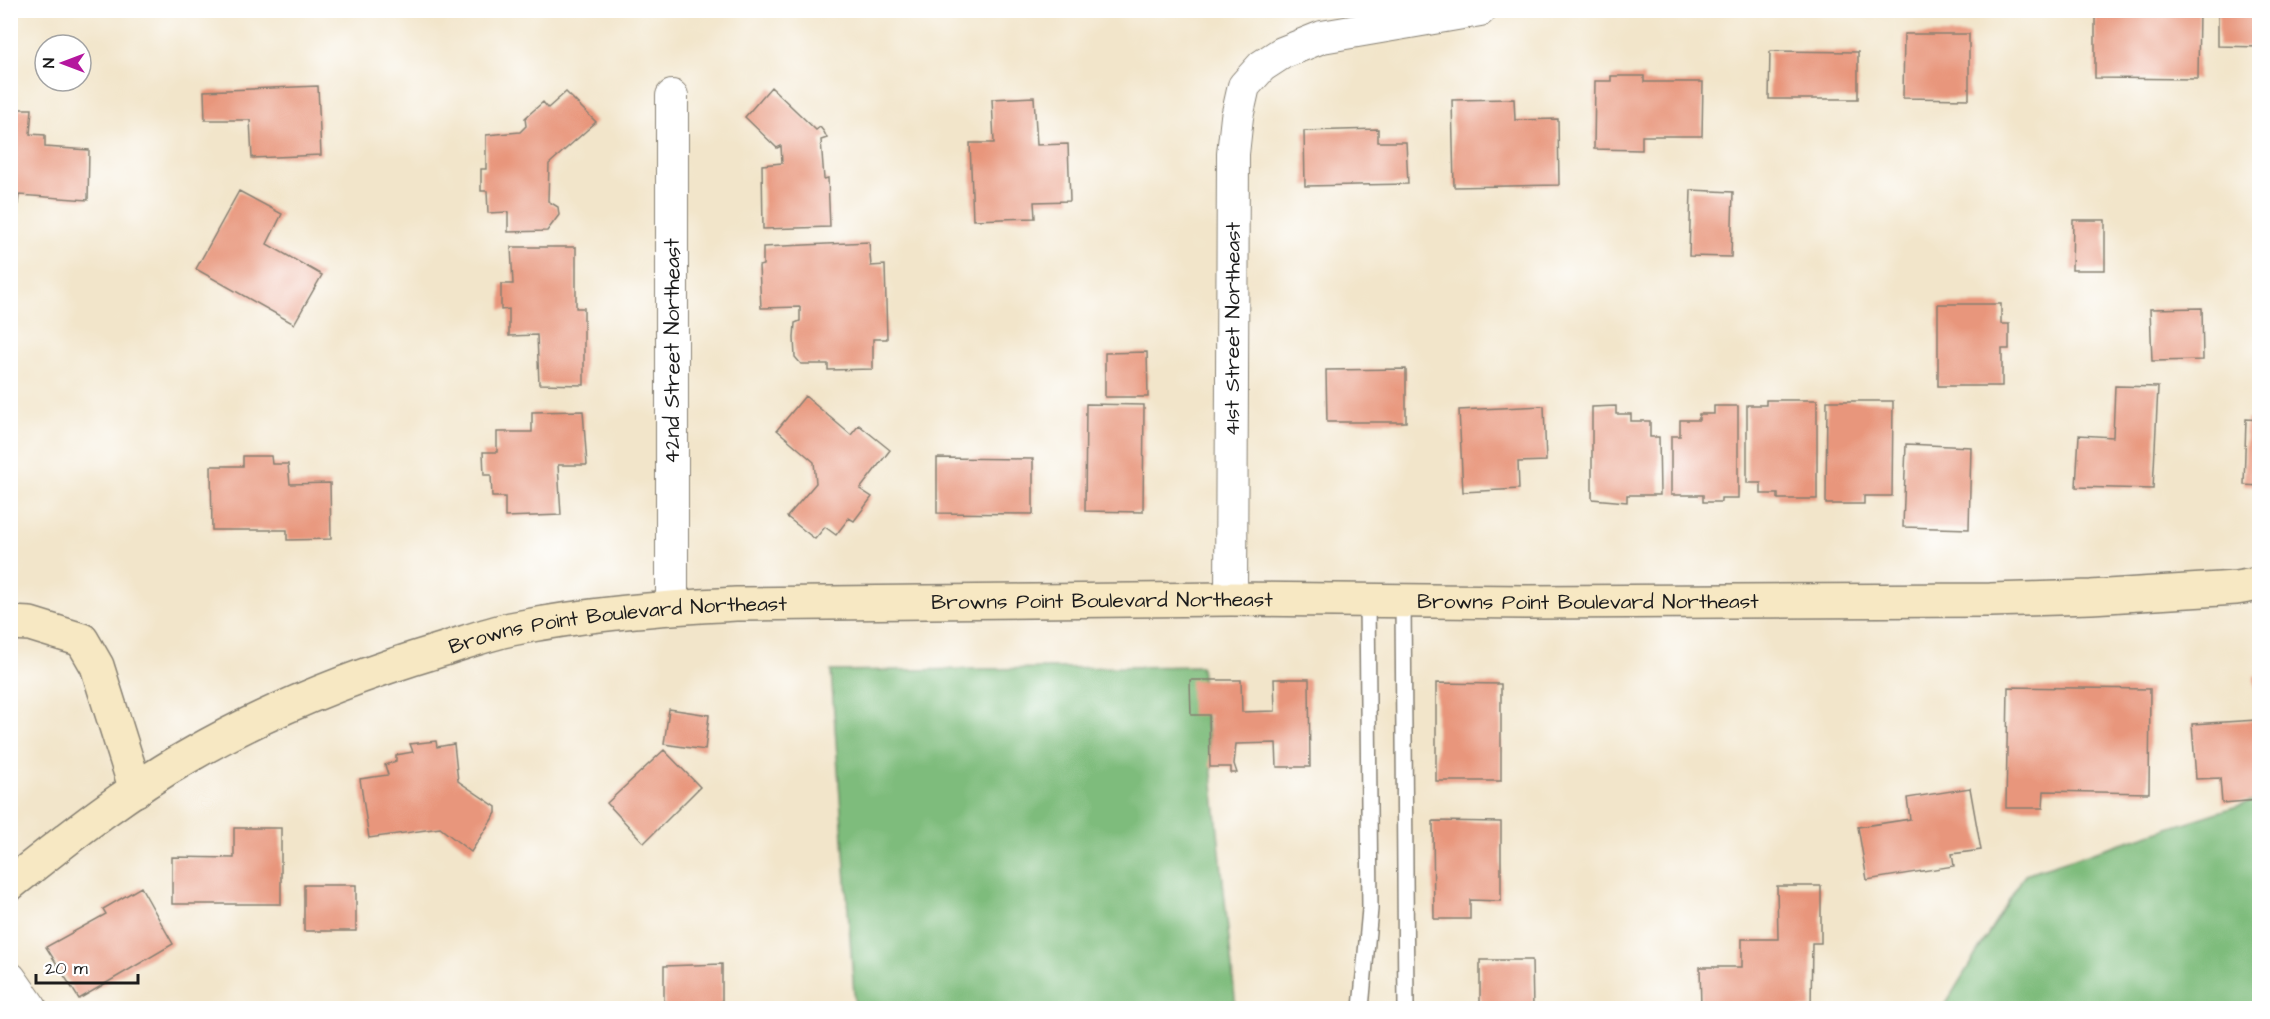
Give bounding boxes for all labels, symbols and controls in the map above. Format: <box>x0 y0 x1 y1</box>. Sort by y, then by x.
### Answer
north arrow <box>33 33 93 93</box>
text: N <box>38 58 60 68</box>
street label: 41st Street Northeast <box>1217 221 1247 436</box>
street label: 42nd Street Northeast <box>658 238 687 464</box>
street label: Browns Point Boulevard Northeast <box>931 584 1273 617</box>
street label: Browns Point Boulevard Northeast <box>1417 586 1759 617</box>
street label: Browns Point Boulevard Northeast <box>445 589 787 661</box>
scale bar <box>36 947 138 985</box>
text: 20 m <box>45 956 88 981</box>

